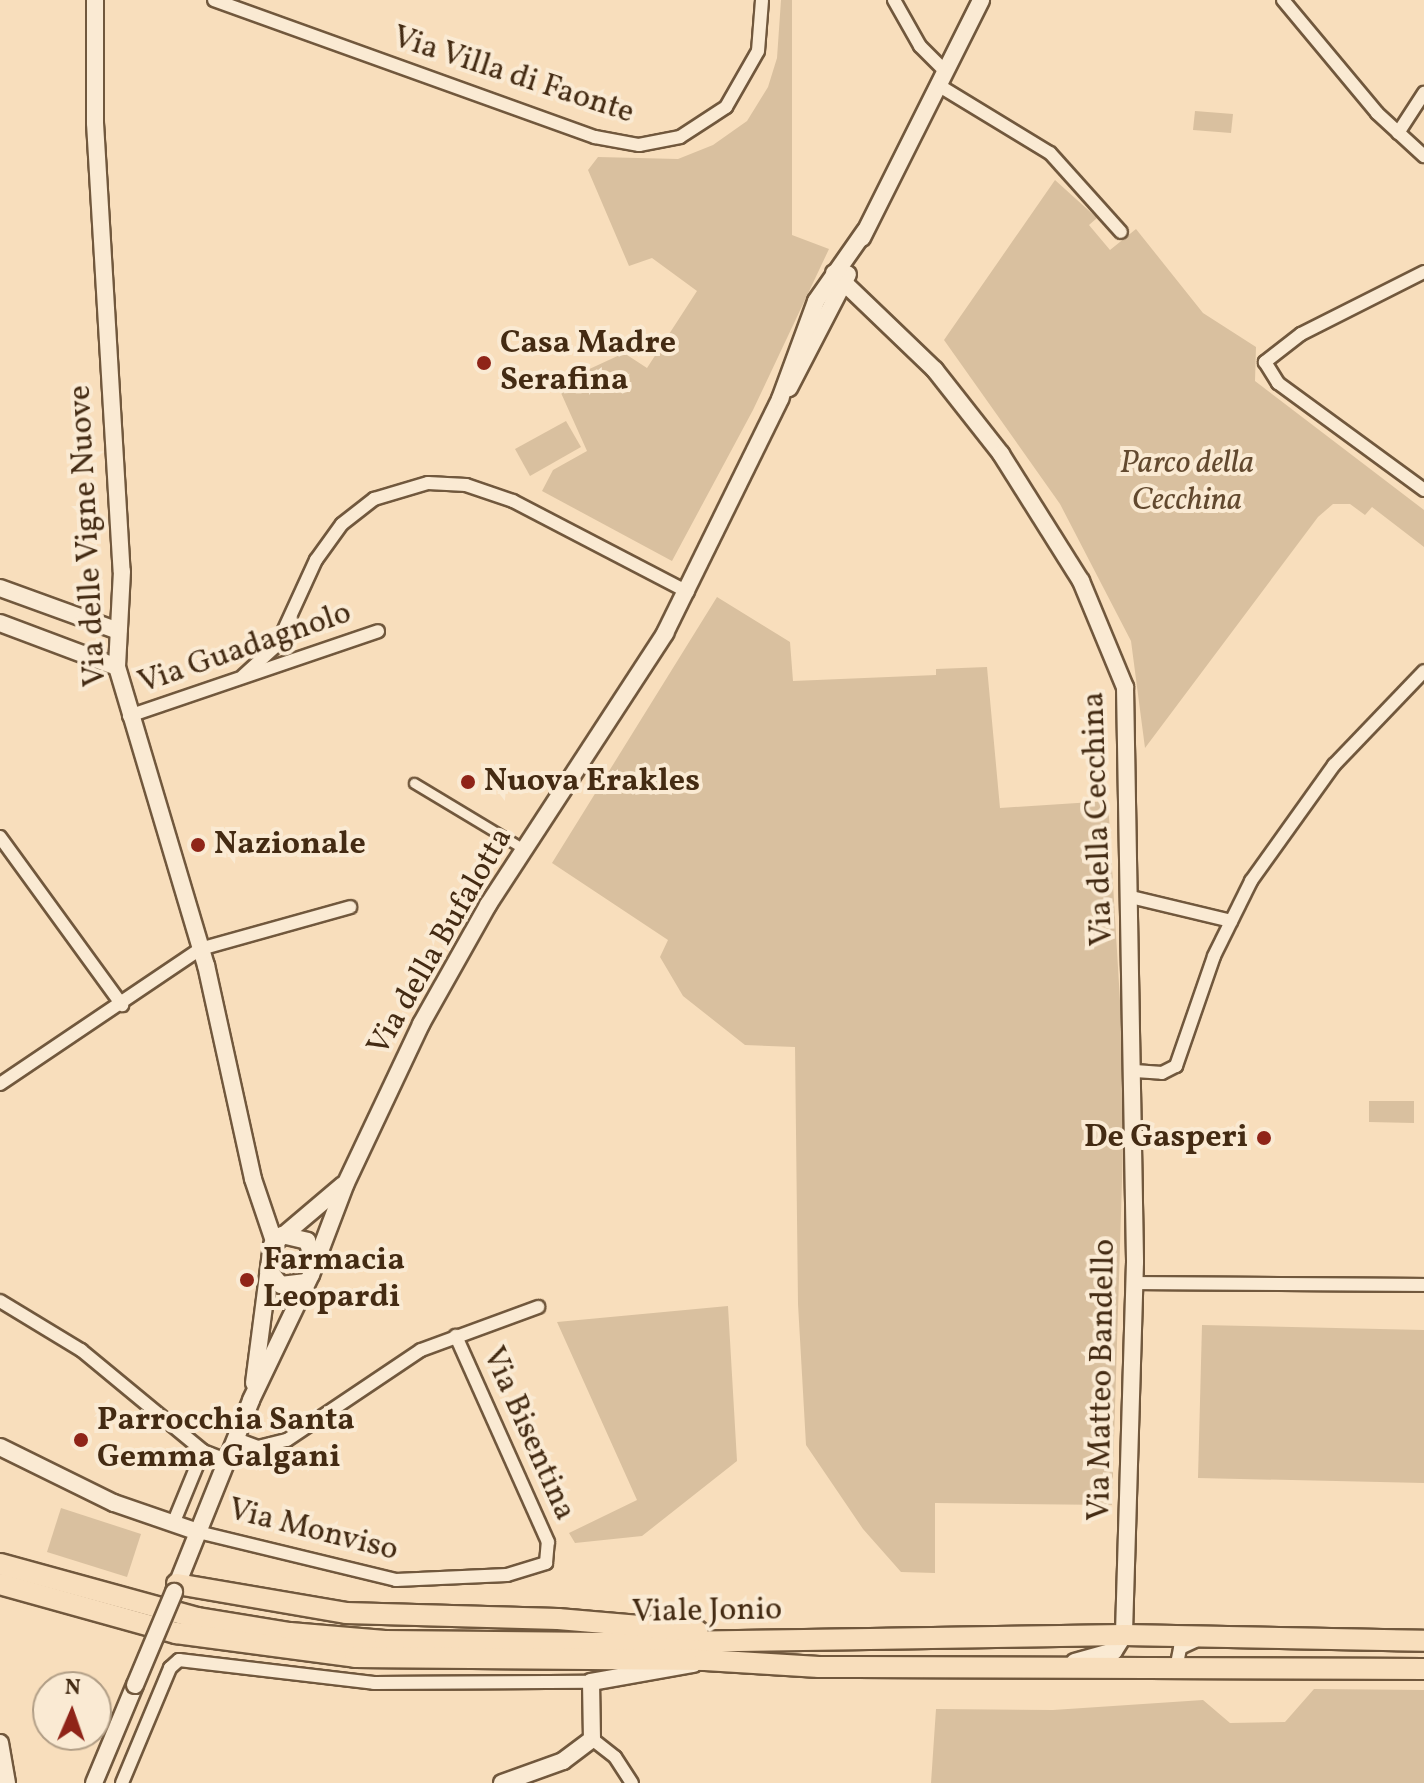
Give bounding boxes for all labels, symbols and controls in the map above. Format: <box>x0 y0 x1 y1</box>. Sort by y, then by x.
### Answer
street label: Via Villa di Faonte <box>387 19 639 133</box>
place label: Casa Madre Serafina <box>500 326 676 401</box>
marker: Casa Madre Serafina <box>475 354 493 372</box>
street label: Via delle Vigne Nuove <box>62 383 116 689</box>
park label: Parco della Cecchina <box>1120 446 1254 521</box>
street label: Via Guadagnolo <box>134 595 356 703</box>
street label: Via della Cecchina <box>1075 691 1123 947</box>
place label: Nuova Erakles <box>484 763 700 801</box>
marker: Nuova Erakles <box>459 773 477 791</box>
street label: Via della Bufalotta <box>360 821 522 1063</box>
place label: Nazionale <box>214 826 366 864</box>
marker: Nazionale <box>189 836 207 854</box>
place label: De Gasperi <box>1084 1119 1248 1157</box>
marker: De Gasperi <box>1255 1129 1273 1147</box>
street label: Via Matteo Bandello <box>1081 1239 1125 1521</box>
place label: Farmacia Leopardi <box>263 1243 405 1318</box>
marker: Farmacia Leopardi <box>238 1271 256 1289</box>
street label: Via Bisentina <box>473 1341 583 1527</box>
place label: Parrocchia Santa Gemma Galgani <box>97 1403 355 1478</box>
marker: Parrocchia Santa Gemma Galgani <box>72 1431 90 1449</box>
street label: Via Monviso <box>224 1491 402 1571</box>
street label: Viale Jonio <box>631 1591 783 1633</box>
north arrow <box>32 1671 112 1751</box>
text: N <box>64 1673 81 1704</box>

